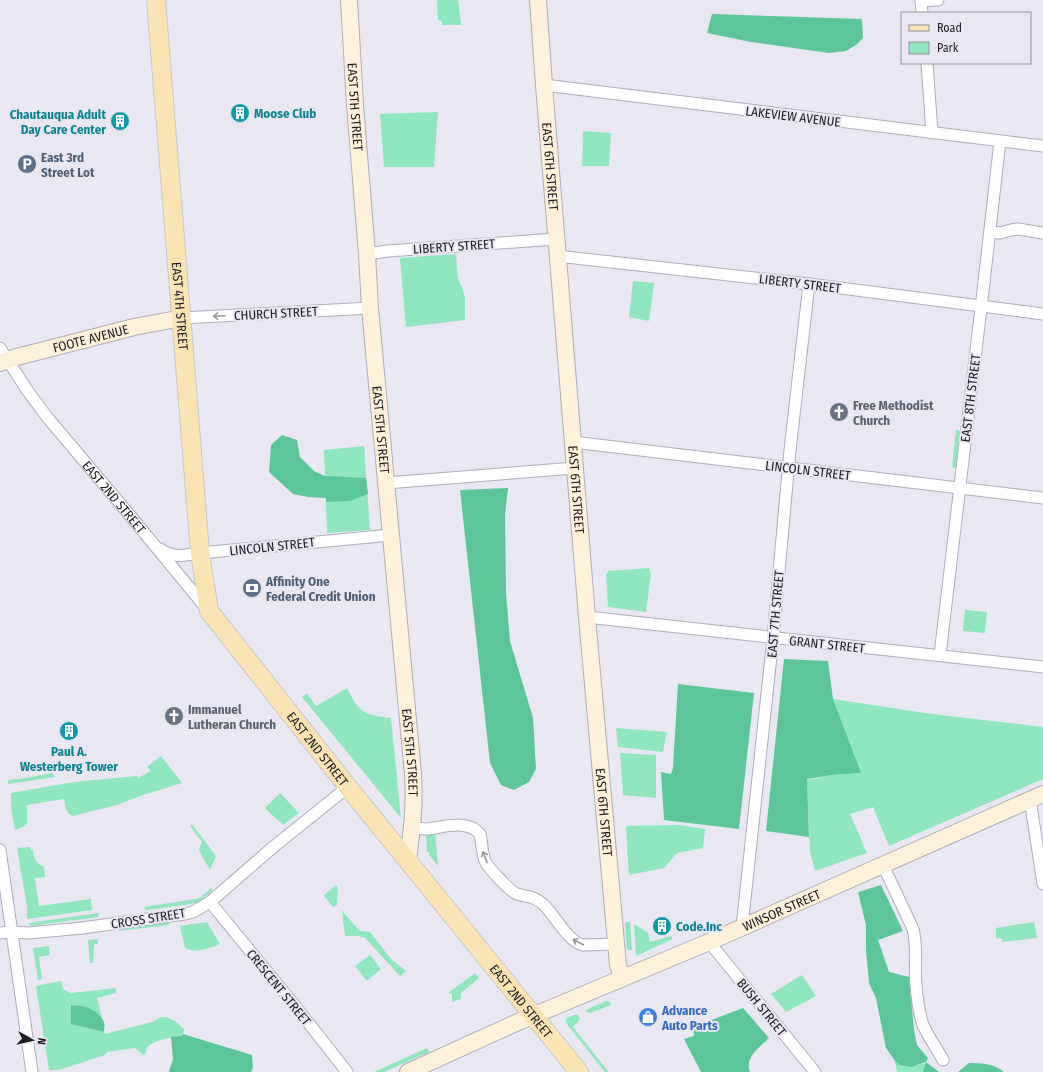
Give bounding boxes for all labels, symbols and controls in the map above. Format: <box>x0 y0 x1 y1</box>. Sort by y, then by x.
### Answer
legend <box>901 12 1031 64</box>
text: Road <box>937 21 962 35</box>
text: Park <box>937 41 959 55</box>
street label: EAST 5TH STREET <box>345 62 366 151</box>
building icon: Moose Club <box>229 102 251 124</box>
street label: LAKEVIEW AVENUE <box>745 103 841 130</box>
place label: Moose Club <box>254 106 316 121</box>
place label: Chautauqua Adult Day Care Center <box>10 107 106 137</box>
building icon: Chautauqua Adult Day Care Center <box>109 110 131 132</box>
street label: EAST 6TH STREET <box>539 122 561 211</box>
place label: East 3rd Street Lot <box>41 150 95 180</box>
parking icon: East 3rd Street Lot <box>16 153 38 175</box>
street label: LIBERTY STREET <box>412 236 496 257</box>
street label: EAST 4TH STREET <box>169 261 191 351</box>
street label: LIBERTY STREET <box>758 271 842 296</box>
street label: CHURCH STREET <box>234 304 318 323</box>
one-way arrow <box>213 313 226 320</box>
street label: FOOTE AVENUE <box>51 322 130 356</box>
street label: EAST 8TH STREET <box>958 353 983 443</box>
street label: EAST 5TH STREET <box>369 385 392 474</box>
place label: Free Methodist Church <box>853 398 934 428</box>
church icon: Free Methodist Church <box>828 401 850 423</box>
street label: EAST 6TH STREET <box>565 445 587 534</box>
street label: EAST 2ND STREET <box>79 458 149 537</box>
street label: LINCOLN STREET <box>764 458 851 483</box>
street label: LINCOLN STREET <box>229 535 315 558</box>
street label: EAST 7TH STREET <box>764 570 787 658</box>
place label: Affinity One Federal Credit Union <box>265 574 376 604</box>
bank icon: Affinity One Federal Credit Union <box>241 577 263 599</box>
street label: GRANT STREET <box>788 633 865 656</box>
place label: Immanuel Lutheran Church <box>188 702 276 732</box>
church icon: Immanuel Lutheran Church <box>163 705 185 727</box>
street label: EAST 5TH STREET <box>399 708 421 796</box>
street label: EAST 2ND STREET <box>284 709 351 789</box>
building icon: Paul A. Westerberg Tower <box>58 720 80 742</box>
place label: Paul A. Westerberg Tower <box>20 744 118 774</box>
street label: EAST 6TH STREET <box>592 768 615 857</box>
one-way arrow <box>481 851 488 864</box>
street label: WINSOR STREET <box>740 887 823 934</box>
street label: CROSS STREET <box>110 905 186 932</box>
building icon: Code.Inc <box>651 915 673 937</box>
place label: Code.Inc <box>676 919 722 934</box>
one-way arrow <box>572 937 584 945</box>
street label: CRESCENT STREET <box>243 946 314 1028</box>
street label: EAST 2ND STREET <box>487 961 555 1041</box>
street label: BUSH STREET <box>734 976 789 1039</box>
place label: Advance Auto Parts <box>661 1003 718 1033</box>
shop icon: Advance Auto Parts <box>637 1006 659 1028</box>
north arrow <box>12 1020 52 1060</box>
text: N <box>35 1037 48 1045</box>

